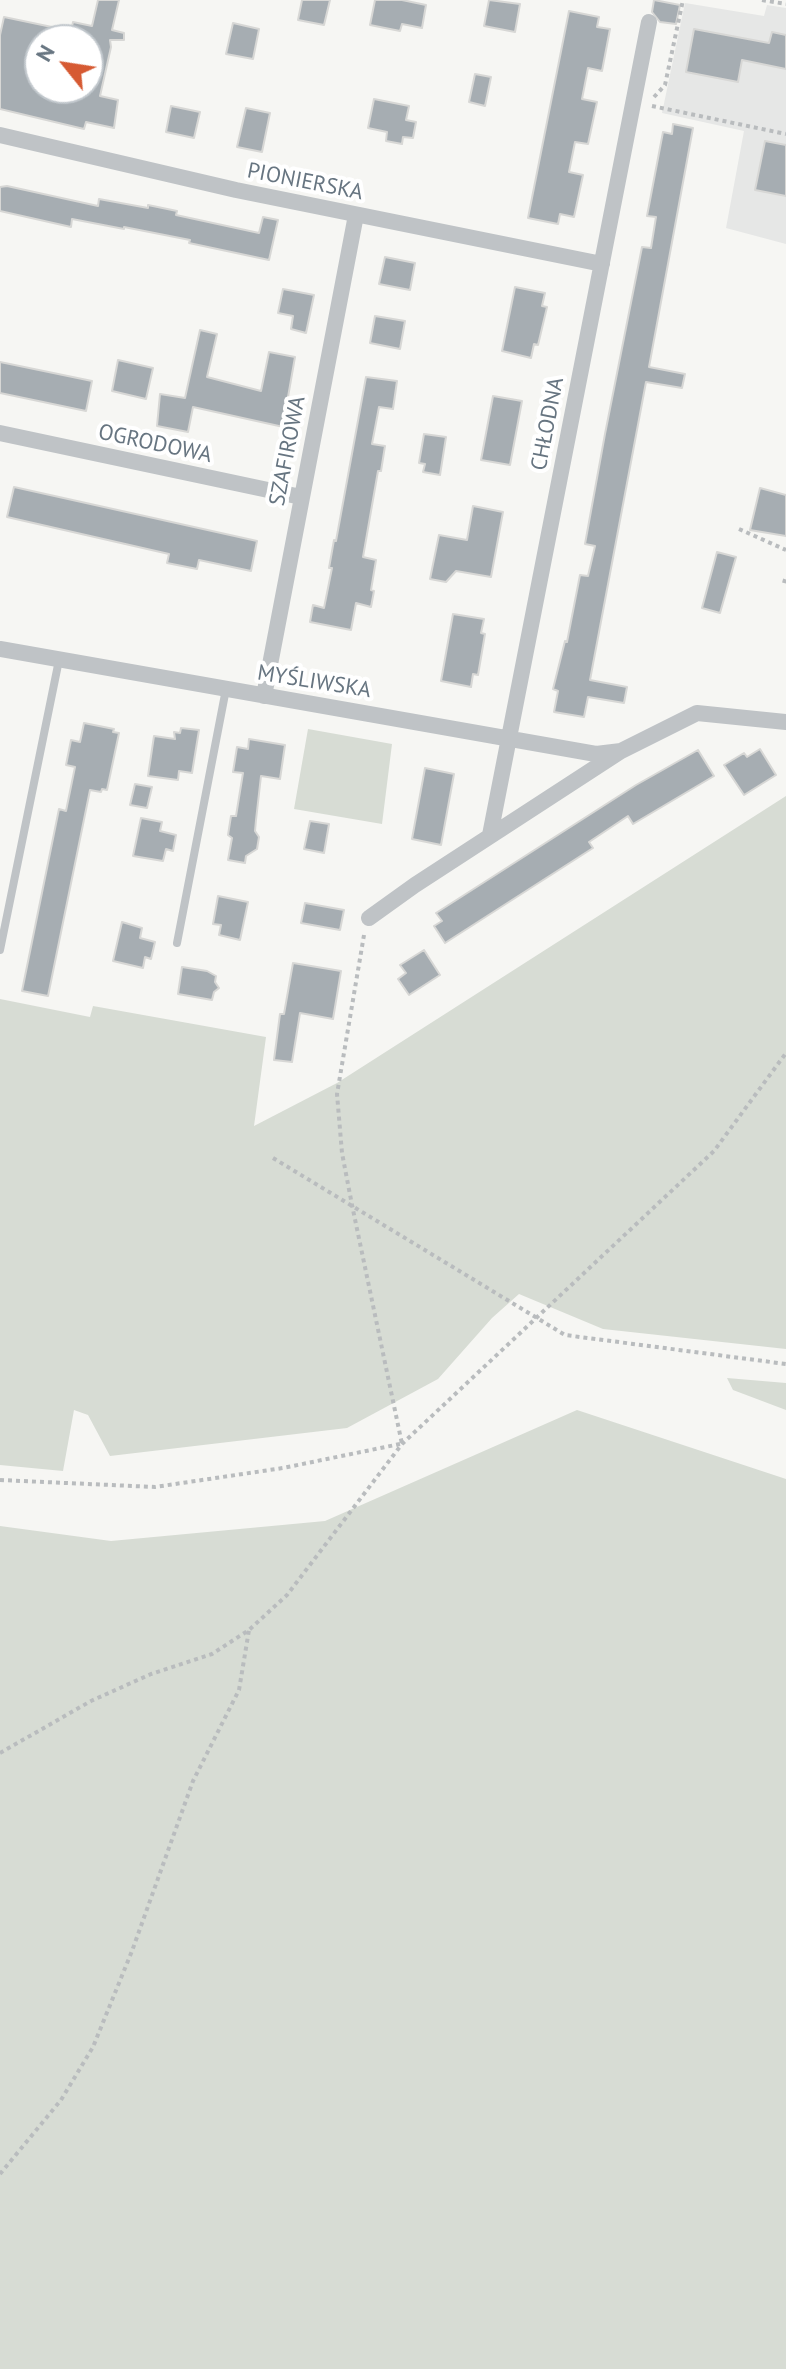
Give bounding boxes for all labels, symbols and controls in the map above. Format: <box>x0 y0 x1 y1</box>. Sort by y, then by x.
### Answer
north arrow <box>24 24 104 104</box>
text: N <box>29 40 61 66</box>
street label: PIONIERSKA <box>245 158 365 206</box>
street label: CHŁODNA <box>526 375 570 473</box>
street label: SZAFIROWA <box>264 394 312 508</box>
street label: OGRODOWA <box>96 419 214 469</box>
street label: MYŚLIWSKA <box>255 660 373 704</box>

